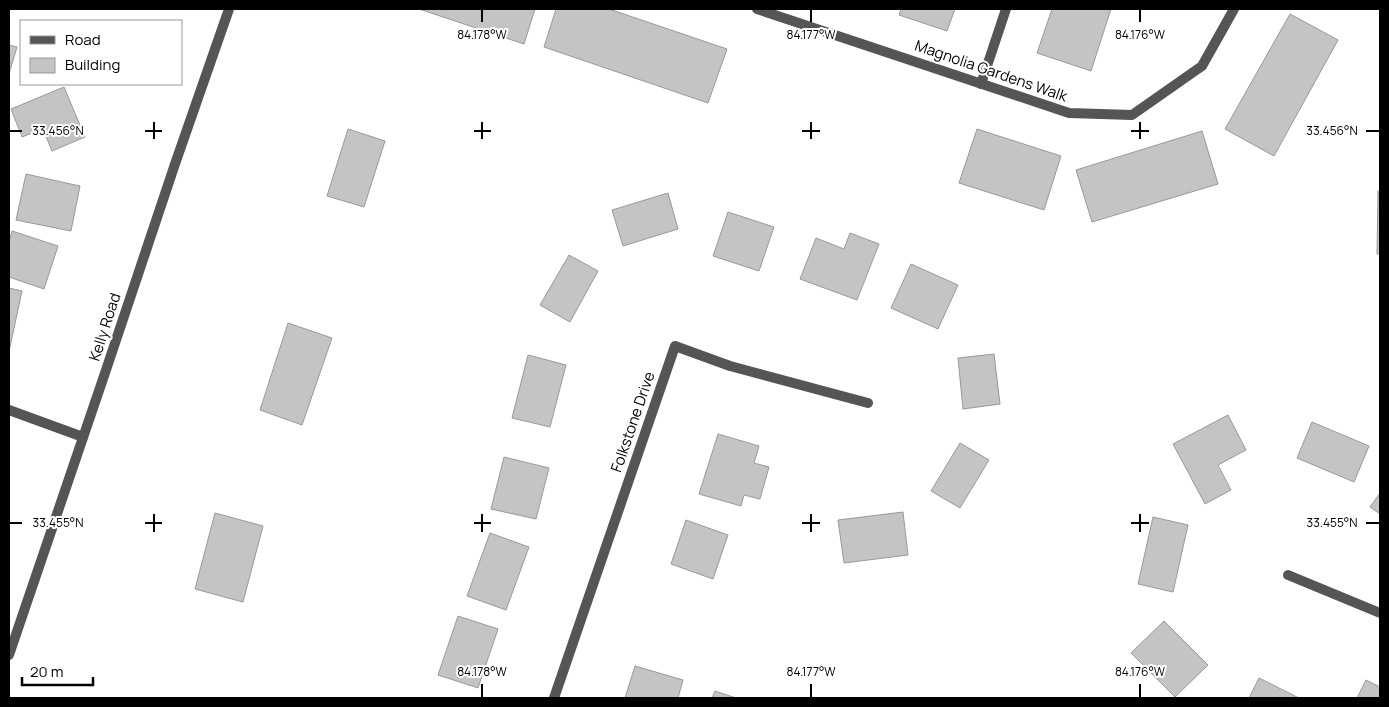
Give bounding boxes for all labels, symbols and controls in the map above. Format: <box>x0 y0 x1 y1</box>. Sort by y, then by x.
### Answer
legend <box>20 20 182 85</box>
text: 84.178°W <box>457 26 508 43</box>
text: 84.177°W <box>786 26 836 43</box>
text: 84.176°W <box>1115 26 1166 43</box>
text: Road <box>65 29 101 50</box>
street label: Magnolia Gardens Walk <box>912 35 1071 107</box>
text: Building <box>65 54 120 75</box>
text: 33.456°N <box>32 122 84 139</box>
text: 33.456°N <box>1306 122 1358 139</box>
street label: Kelly Road <box>84 290 125 364</box>
street label: Folkstone Drive <box>605 368 660 475</box>
text: 33.455°N <box>33 514 83 531</box>
text: 33.455°N <box>1307 514 1357 531</box>
scale bar <box>22 654 94 686</box>
text: 20 m <box>30 661 63 682</box>
text: 84.178°W <box>457 663 508 680</box>
text: 84.177°W <box>786 663 836 680</box>
text: 84.176°W <box>1115 663 1166 680</box>

